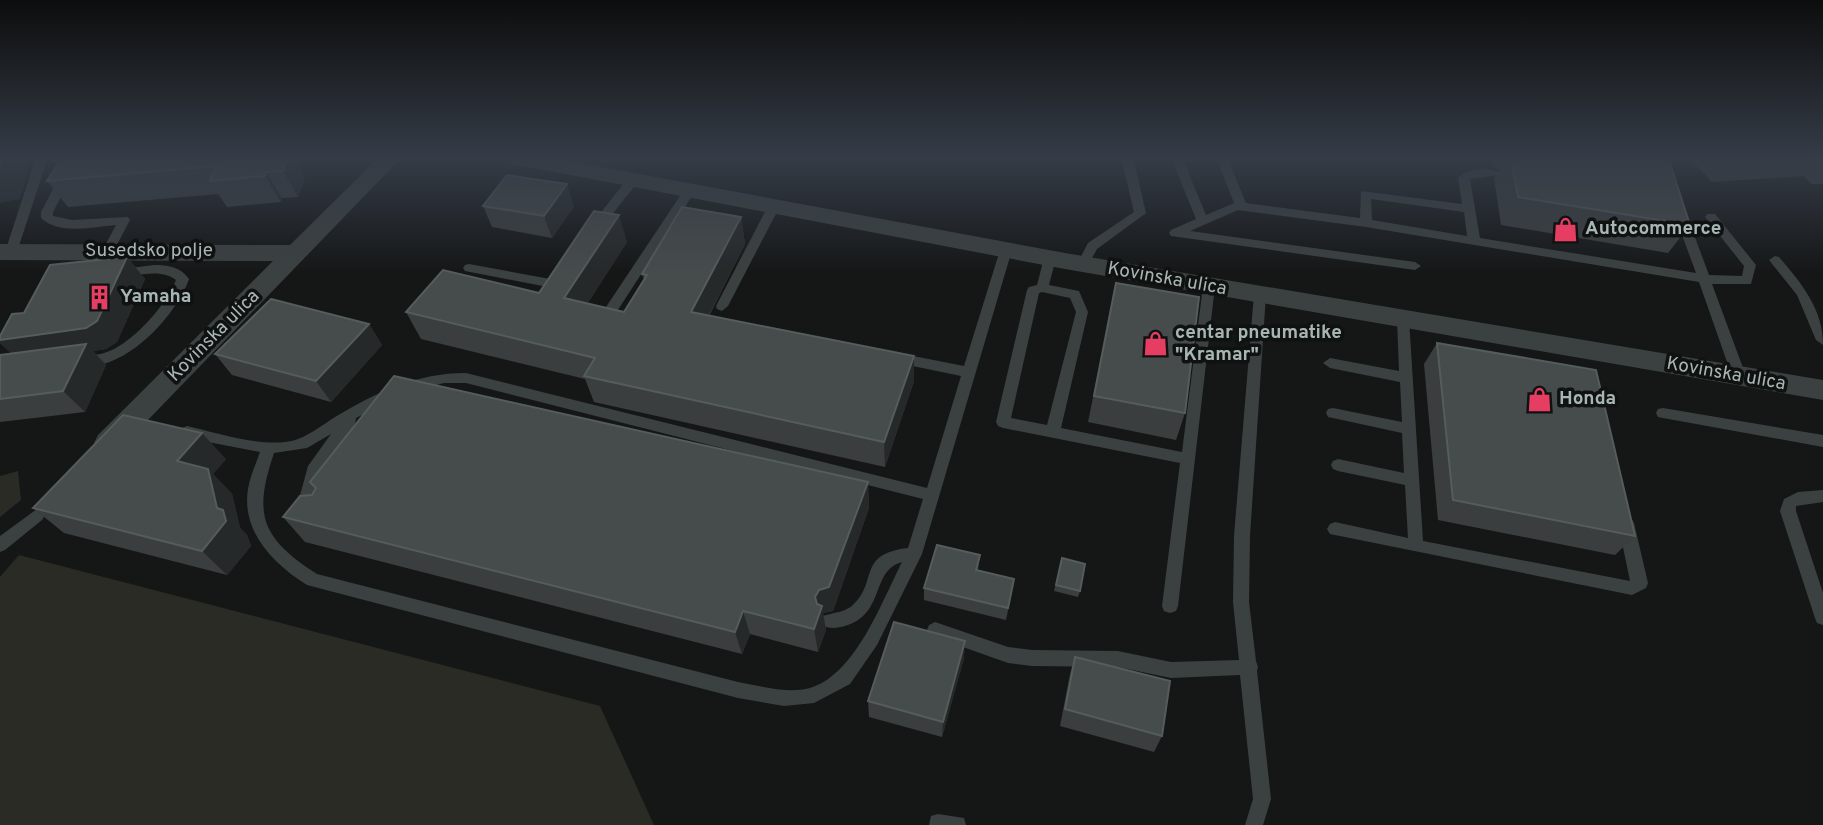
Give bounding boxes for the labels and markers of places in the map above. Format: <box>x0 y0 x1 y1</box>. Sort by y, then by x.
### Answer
shop icon: Autocommerce <box>1551 215 1579 243</box>
place label: Autocommerce <box>1585 217 1721 241</box>
building icon: Yamaha <box>86 283 114 311</box>
place label: Yamaha <box>120 285 191 309</box>
place label: centar pneumatike "Kramar" <box>1175 321 1342 367</box>
shop icon: centar pneumatike "Kramar" <box>1141 330 1169 358</box>
shop icon: Honda <box>1525 385 1553 413</box>
place label: Honda <box>1559 387 1616 411</box>

